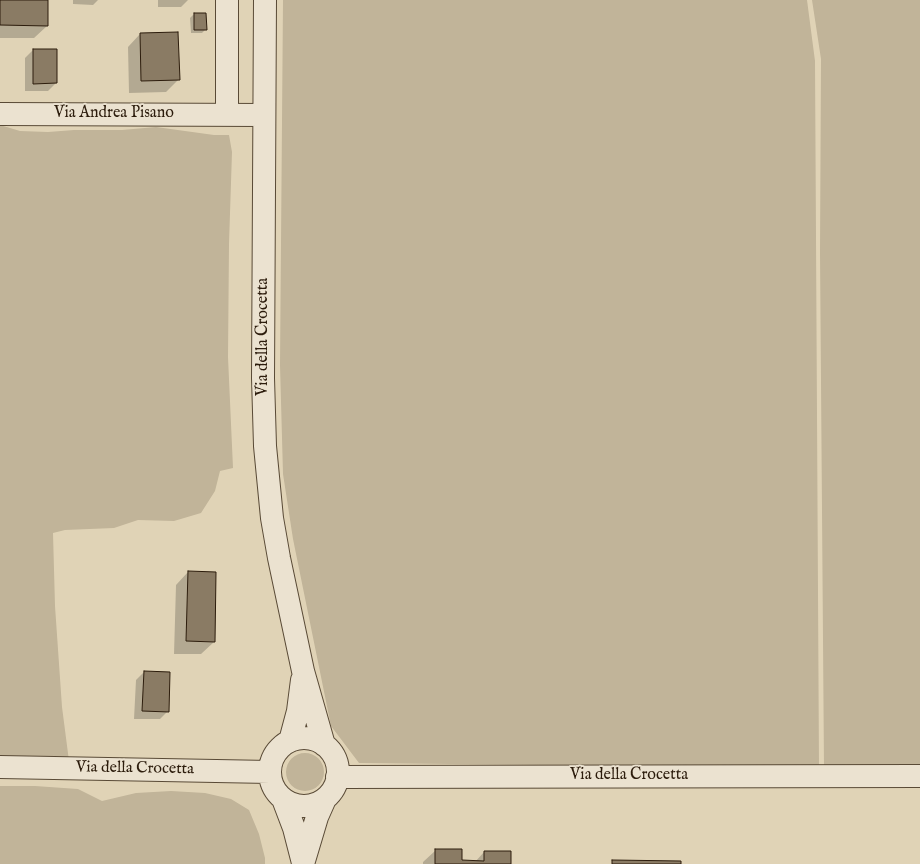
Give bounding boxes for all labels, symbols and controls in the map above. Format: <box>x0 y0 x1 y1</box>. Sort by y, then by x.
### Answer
street label: Via Andrea Pisano <box>54 104 174 124</box>
street label: Via della Crocetta <box>254 278 274 396</box>
street label: Via della Crocetta <box>76 758 194 780</box>
street label: Via della Crocetta <box>570 766 688 786</box>

